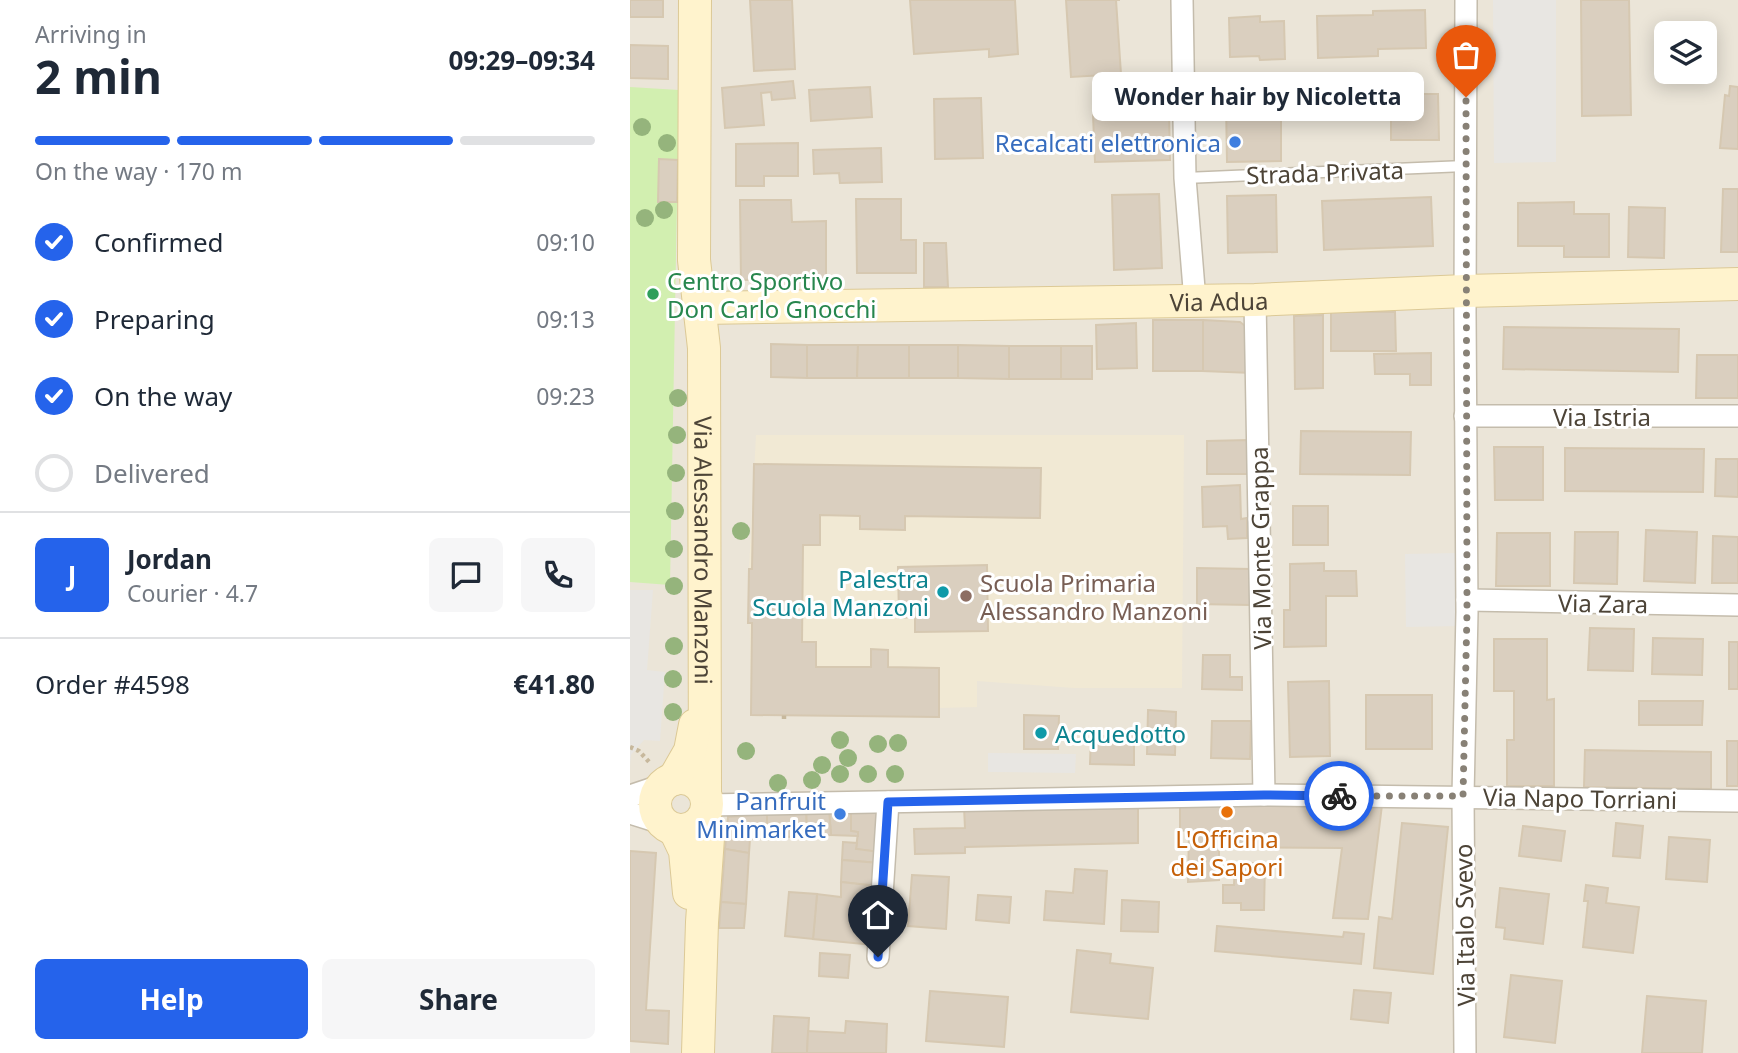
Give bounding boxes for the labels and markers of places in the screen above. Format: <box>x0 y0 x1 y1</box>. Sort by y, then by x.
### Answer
pin <box>1436 25 1496 97</box>
callout: Wonder hair by Nicoletta <box>1092 72 1424 122</box>
place label: Recalcati elettronica <box>995 126 1221 159</box>
marker: Recalcati elettronica <box>1227 134 1243 150</box>
place label: Centro Sportivo Don Carlo Gnocchi <box>667 264 877 325</box>
marker: Centro Sportivo Don Carlo Gnocchi <box>645 286 661 302</box>
place label: Palestra Scuola Manzoni <box>752 562 929 623</box>
place label: Scuola Primaria Alessandro Manzoni <box>980 566 1208 627</box>
marker: Palestra Scuola Manzoni <box>935 584 951 600</box>
marker: Scuola Primaria Alessandro Manzoni <box>958 588 974 604</box>
place label: Acquedotto <box>1055 717 1186 750</box>
marker: Acquedotto <box>1033 725 1049 741</box>
place label: Panfruit Minimarket <box>696 784 826 845</box>
marker: L'Officina dei Sapori <box>1219 804 1235 820</box>
marker: Panfruit Minimarket <box>832 806 848 822</box>
place label: L'Officina dei Sapori <box>1171 822 1283 883</box>
pin <box>848 885 908 957</box>

